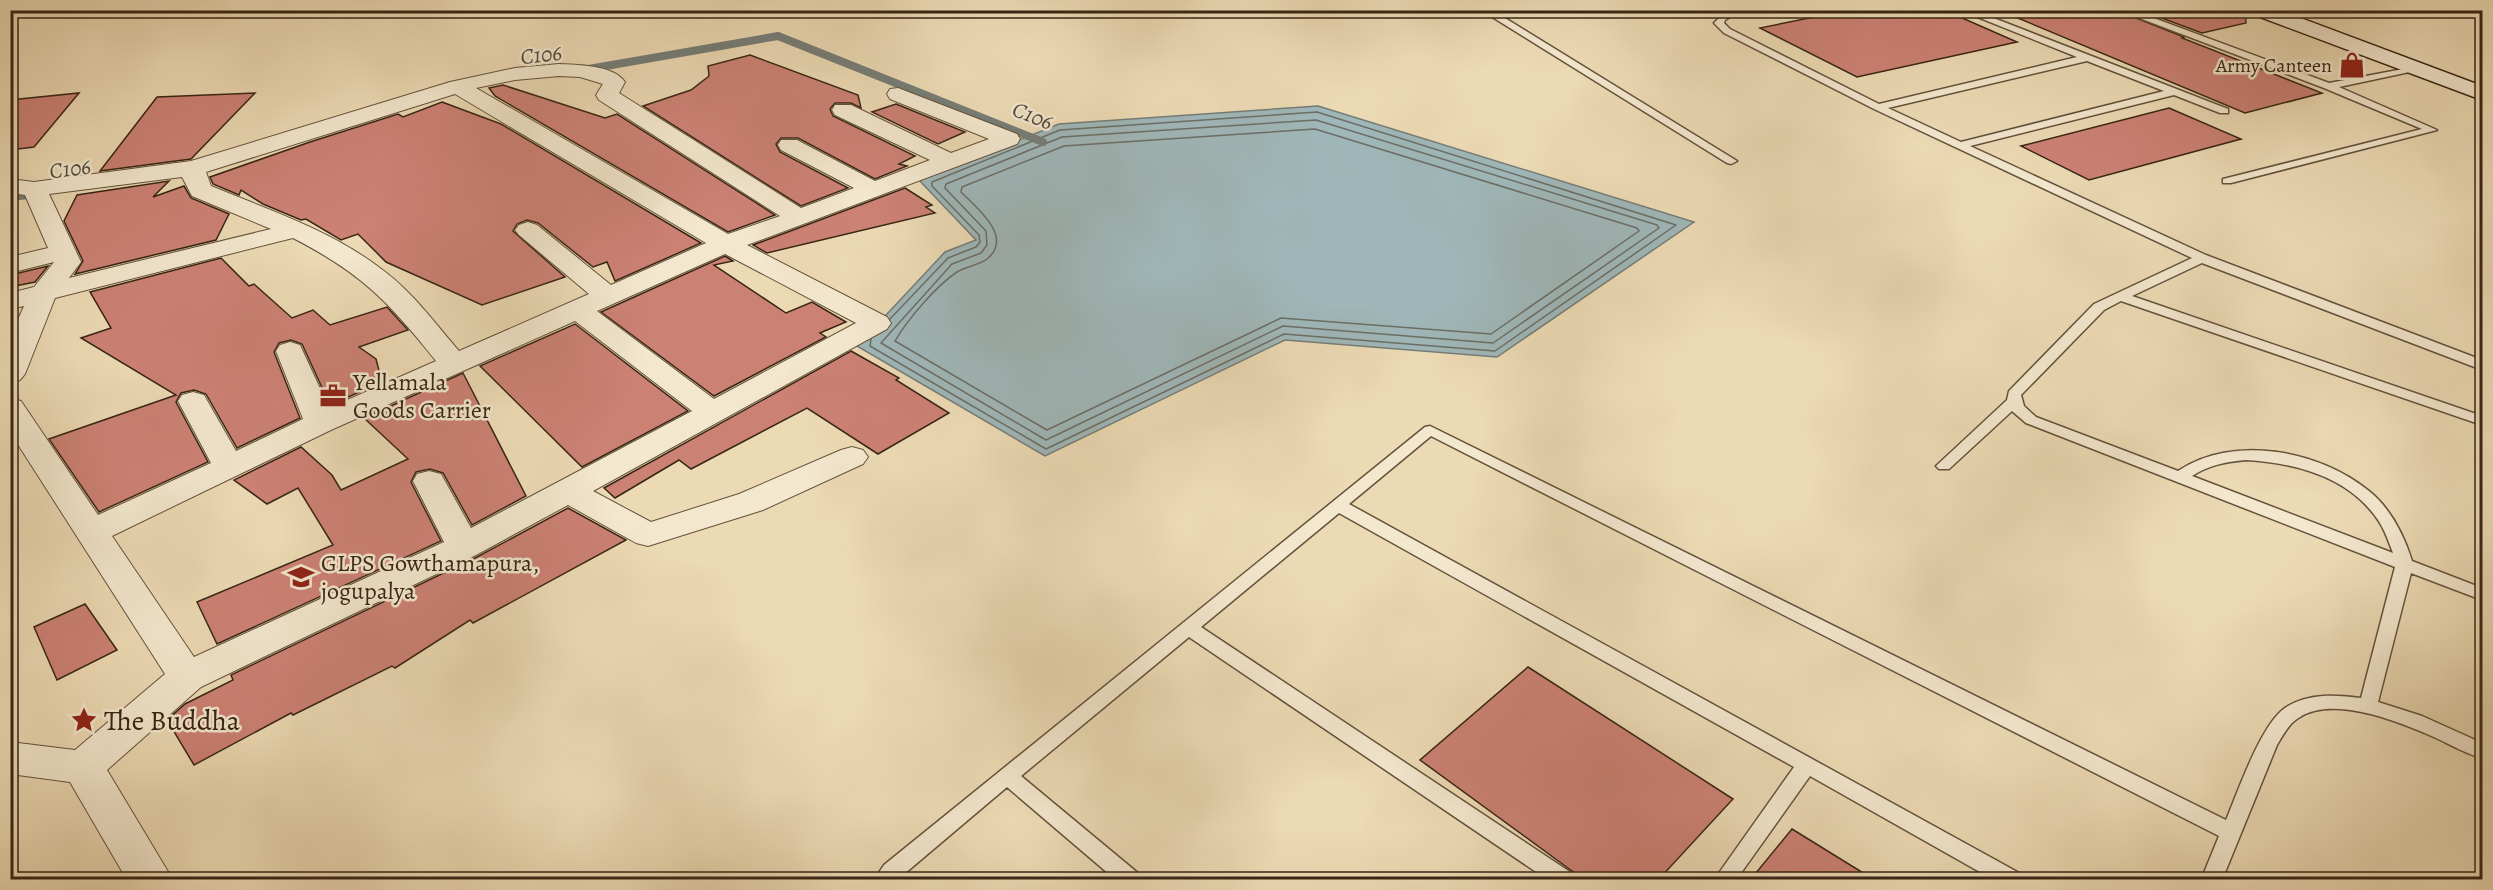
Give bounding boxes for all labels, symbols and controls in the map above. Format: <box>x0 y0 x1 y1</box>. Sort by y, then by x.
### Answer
water label: C106 <box>519 38 564 72</box>
shop icon: Army Canteen <box>2337 50 2367 80</box>
place label: Army Canteen <box>2215 52 2332 79</box>
water label: C106 <box>1008 94 1058 138</box>
water label: C106 <box>48 152 93 186</box>
place label: Yellamala Goods Carrier <box>352 366 491 426</box>
office icon: Yellamala Goods Carrier <box>318 381 348 411</box>
place label: GLPS Gowthamapura, jogupalya <box>321 547 539 607</box>
school or university icon: GLPS Gowthamapura, jogupalya <box>286 562 316 592</box>
place label: The Buddha <box>104 702 240 740</box>
place icon: The Buddha <box>69 705 99 735</box>

